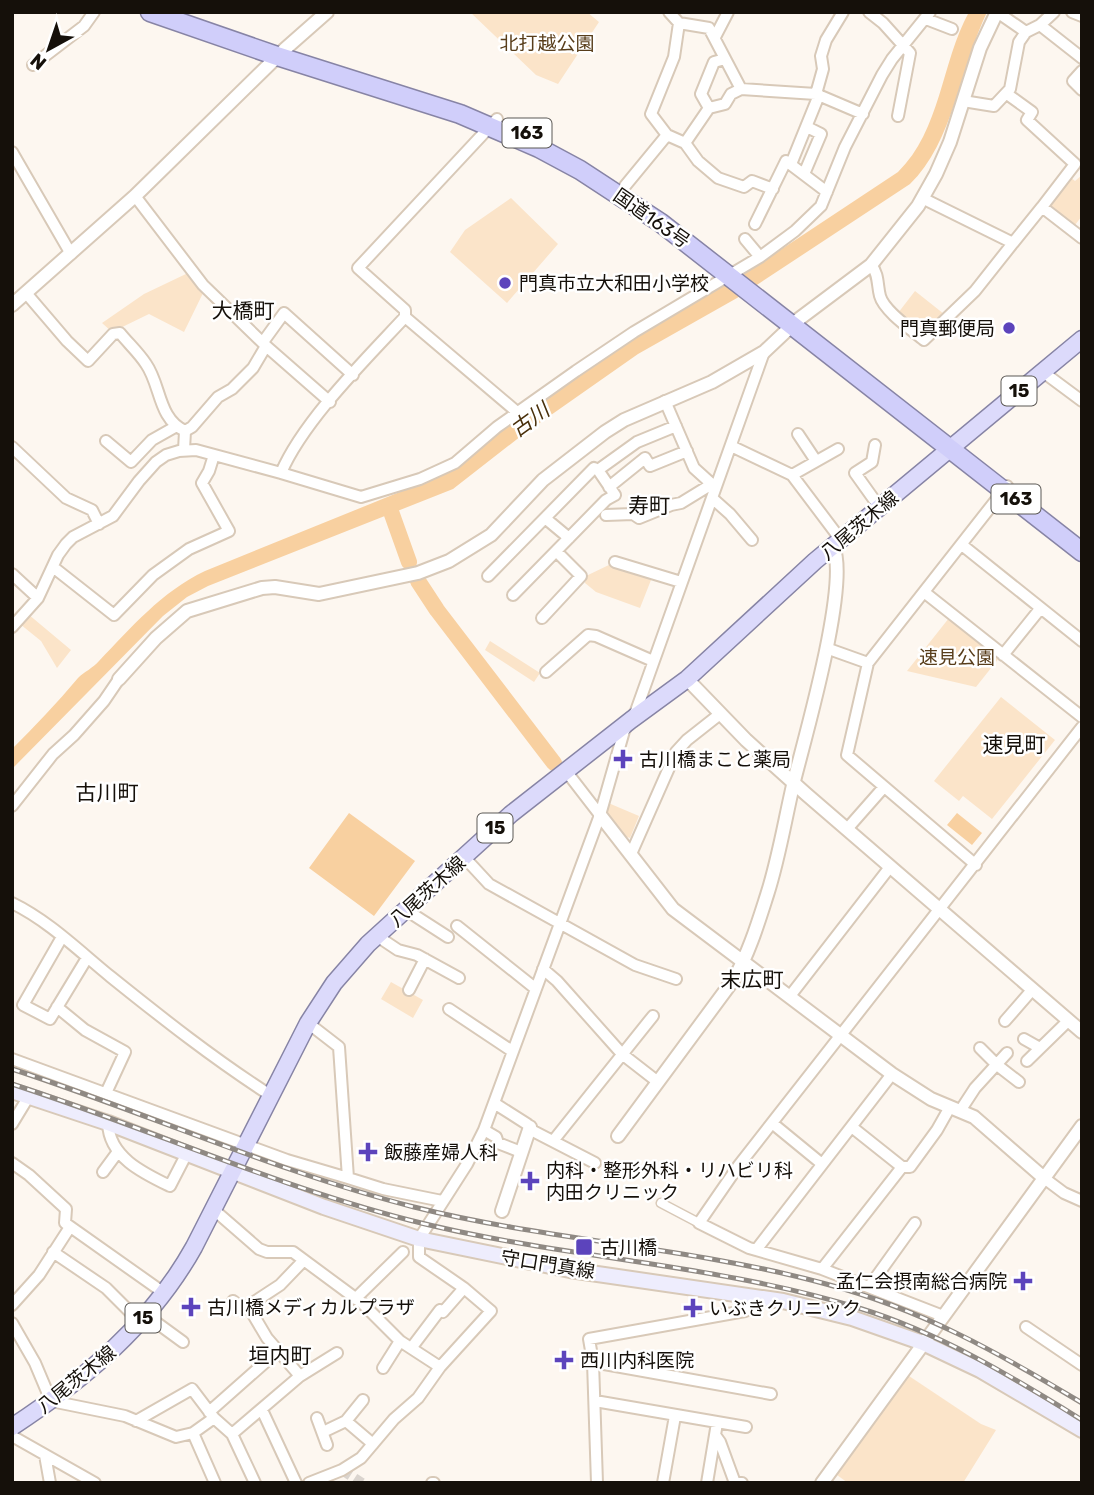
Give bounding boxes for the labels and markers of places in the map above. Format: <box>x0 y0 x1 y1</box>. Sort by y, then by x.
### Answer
place label: 門真市立大和田小学校 <box>519 272 709 295</box>
marker: 門真市立大和田小学校 <box>497 275 513 291</box>
place label: 門真郵便局 <box>900 317 995 340</box>
marker: 門真郵便局 <box>1001 320 1017 336</box>
place label: 古川橋まこと薬局 <box>639 748 791 771</box>
marker: 古川橋まこと薬局 <box>613 749 633 769</box>
place label: 飯藤産婦人科 <box>384 1141 498 1164</box>
marker: 飯藤産婦人科 <box>358 1142 378 1162</box>
place label: 内科・整形外科・リハビリ科 内田クリニック <box>546 1159 793 1204</box>
marker: 内科・整形外科・リハビリ科 内田クリニック <box>520 1171 540 1191</box>
place label: 古川橋 <box>600 1236 657 1259</box>
marker: 古川橋 <box>574 1237 594 1257</box>
place label: 孟仁会摂南総合病院 <box>836 1270 1007 1293</box>
marker: 孟仁会摂南総合病院 <box>1013 1271 1033 1291</box>
place label: 古川橋メディカルプラザ <box>207 1296 415 1319</box>
marker: 古川橋メディカルプラザ <box>181 1297 201 1317</box>
place label: いぶきクリニック <box>709 1297 861 1320</box>
marker: いぶきクリニック <box>683 1298 703 1318</box>
place label: 西川内科医院 <box>580 1349 694 1372</box>
marker: 西川内科医院 <box>554 1350 574 1370</box>

